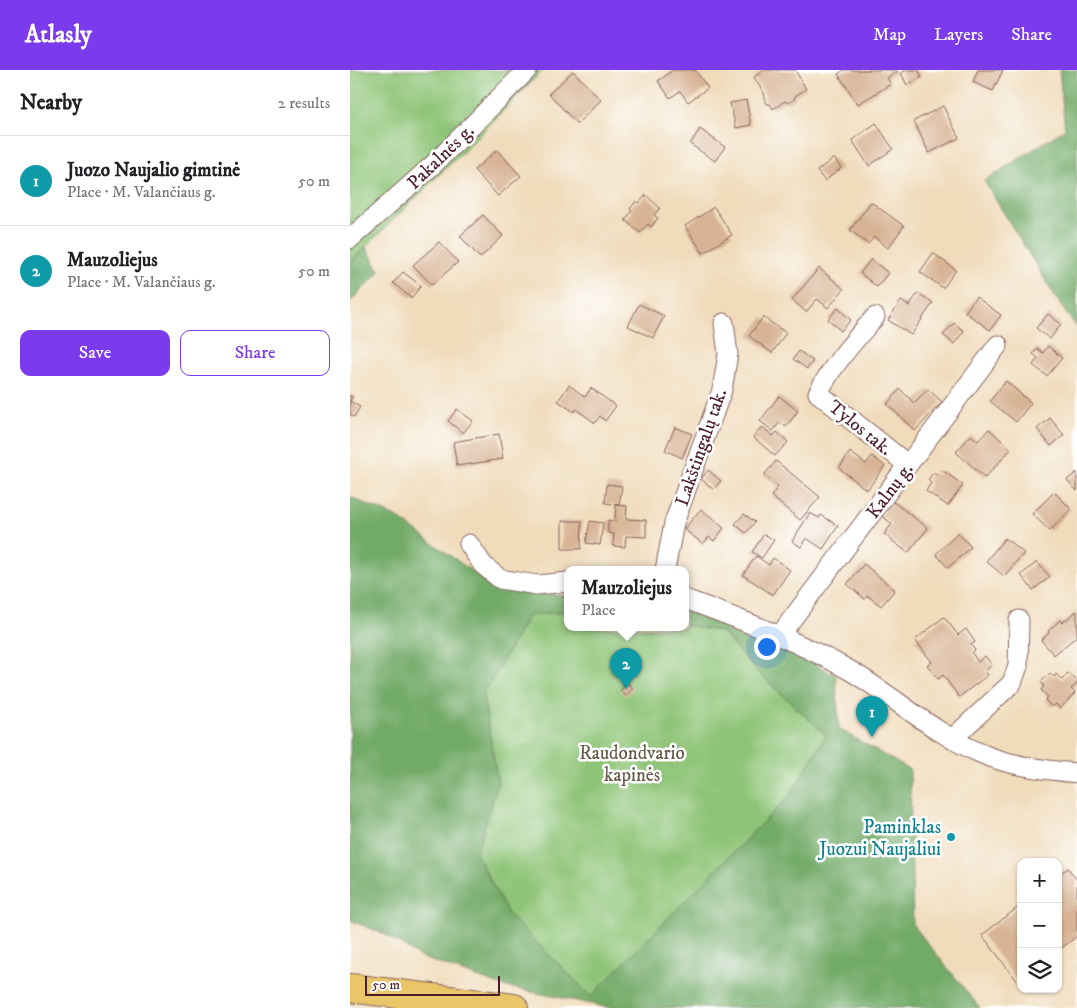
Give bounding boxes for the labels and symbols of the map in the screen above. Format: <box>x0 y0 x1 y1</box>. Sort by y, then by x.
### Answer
street label: Pakalnės g. <box>403 120 479 195</box>
street label: Lakštingalų tak. <box>671 386 732 509</box>
street label: Tylos tak. <box>823 395 897 461</box>
street label: Kalnų g. <box>862 458 919 523</box>
your location <box>754 634 780 660</box>
pin: 2 <box>610 648 642 689</box>
pin: 1 <box>856 696 888 737</box>
park label: Raudondvario kapinės <box>579 742 685 787</box>
place label: Paminklas Juozui Naujaliui <box>817 816 941 861</box>
marker: Paminklas Juozui Naujaliui <box>945 831 957 843</box>
scale bar <box>365 973 500 996</box>

